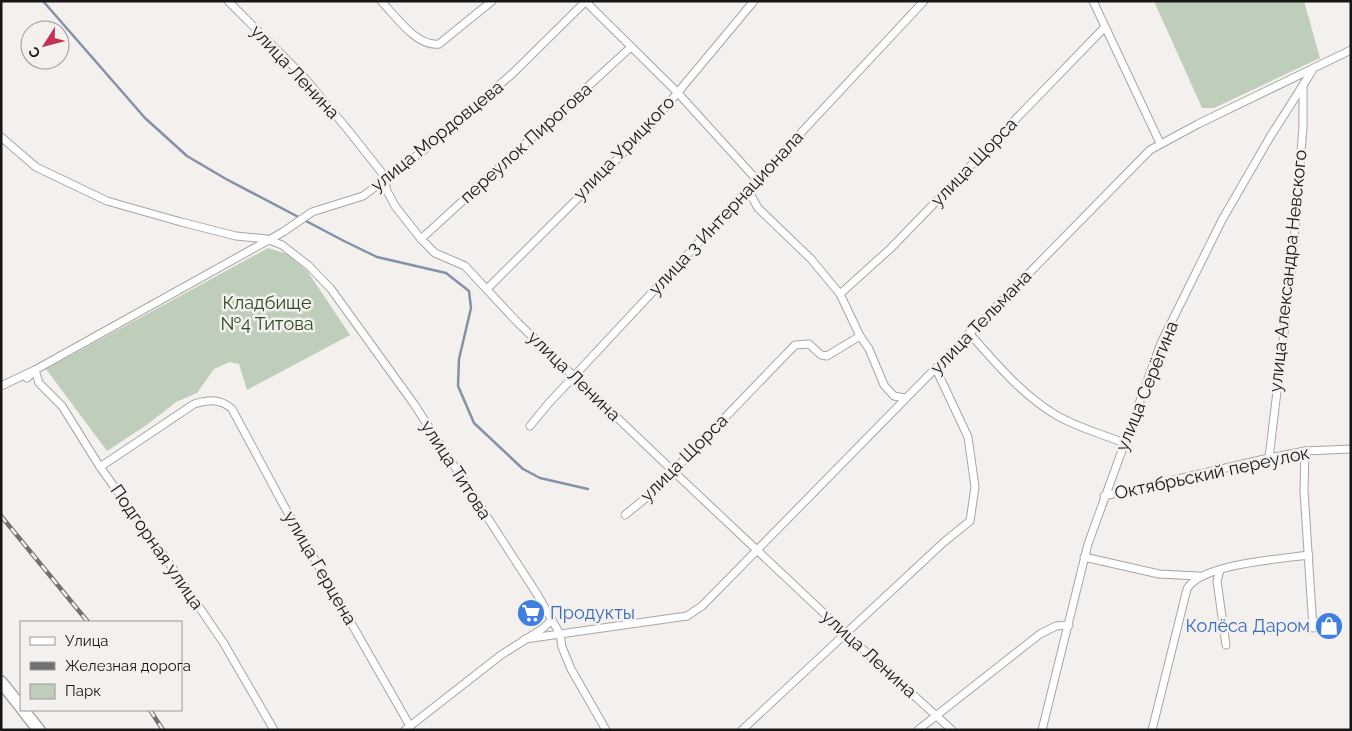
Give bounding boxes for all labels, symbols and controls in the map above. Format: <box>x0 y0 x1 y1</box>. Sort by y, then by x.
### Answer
north arrow <box>20 20 70 70</box>
street label: улица Ленина <box>247 20 344 123</box>
text: С <box>25 44 44 61</box>
street label: улица Мордовцева <box>366 76 507 195</box>
street label: переулок Пирогова <box>456 78 596 207</box>
street label: улица Урицкого <box>569 91 679 204</box>
street label: улица Щорса <box>926 113 1021 210</box>
street label: улица 3 Интернационала <box>644 126 807 299</box>
street label: улица Александра Невского <box>1264 148 1311 393</box>
street label: улица Тельмана <box>926 265 1036 378</box>
park label: Кладбище №4 Титова <box>220 292 314 334</box>
street label: улица Серёгина <box>1111 318 1182 454</box>
street label: улица Ленина <box>524 326 625 425</box>
street label: улица Щорса <box>636 410 732 506</box>
street label: улица Титова <box>417 416 496 523</box>
street label: Октябрьский переулок <box>1112 442 1311 503</box>
street label: Подгорная улица <box>106 480 208 613</box>
street label: улица Герцена <box>279 507 361 628</box>
supermarket icon: Продукты <box>516 598 546 628</box>
place label: Продукты <box>550 602 635 623</box>
street label: улица Ленина <box>817 605 921 702</box>
shop icon: Колёса Даром <box>1314 611 1344 641</box>
place label: Колёса Даром <box>1186 615 1310 636</box>
legend <box>20 621 182 711</box>
text: Улица <box>65 632 109 650</box>
text: Железная дорога <box>65 657 191 675</box>
text: Парк <box>65 682 101 700</box>

